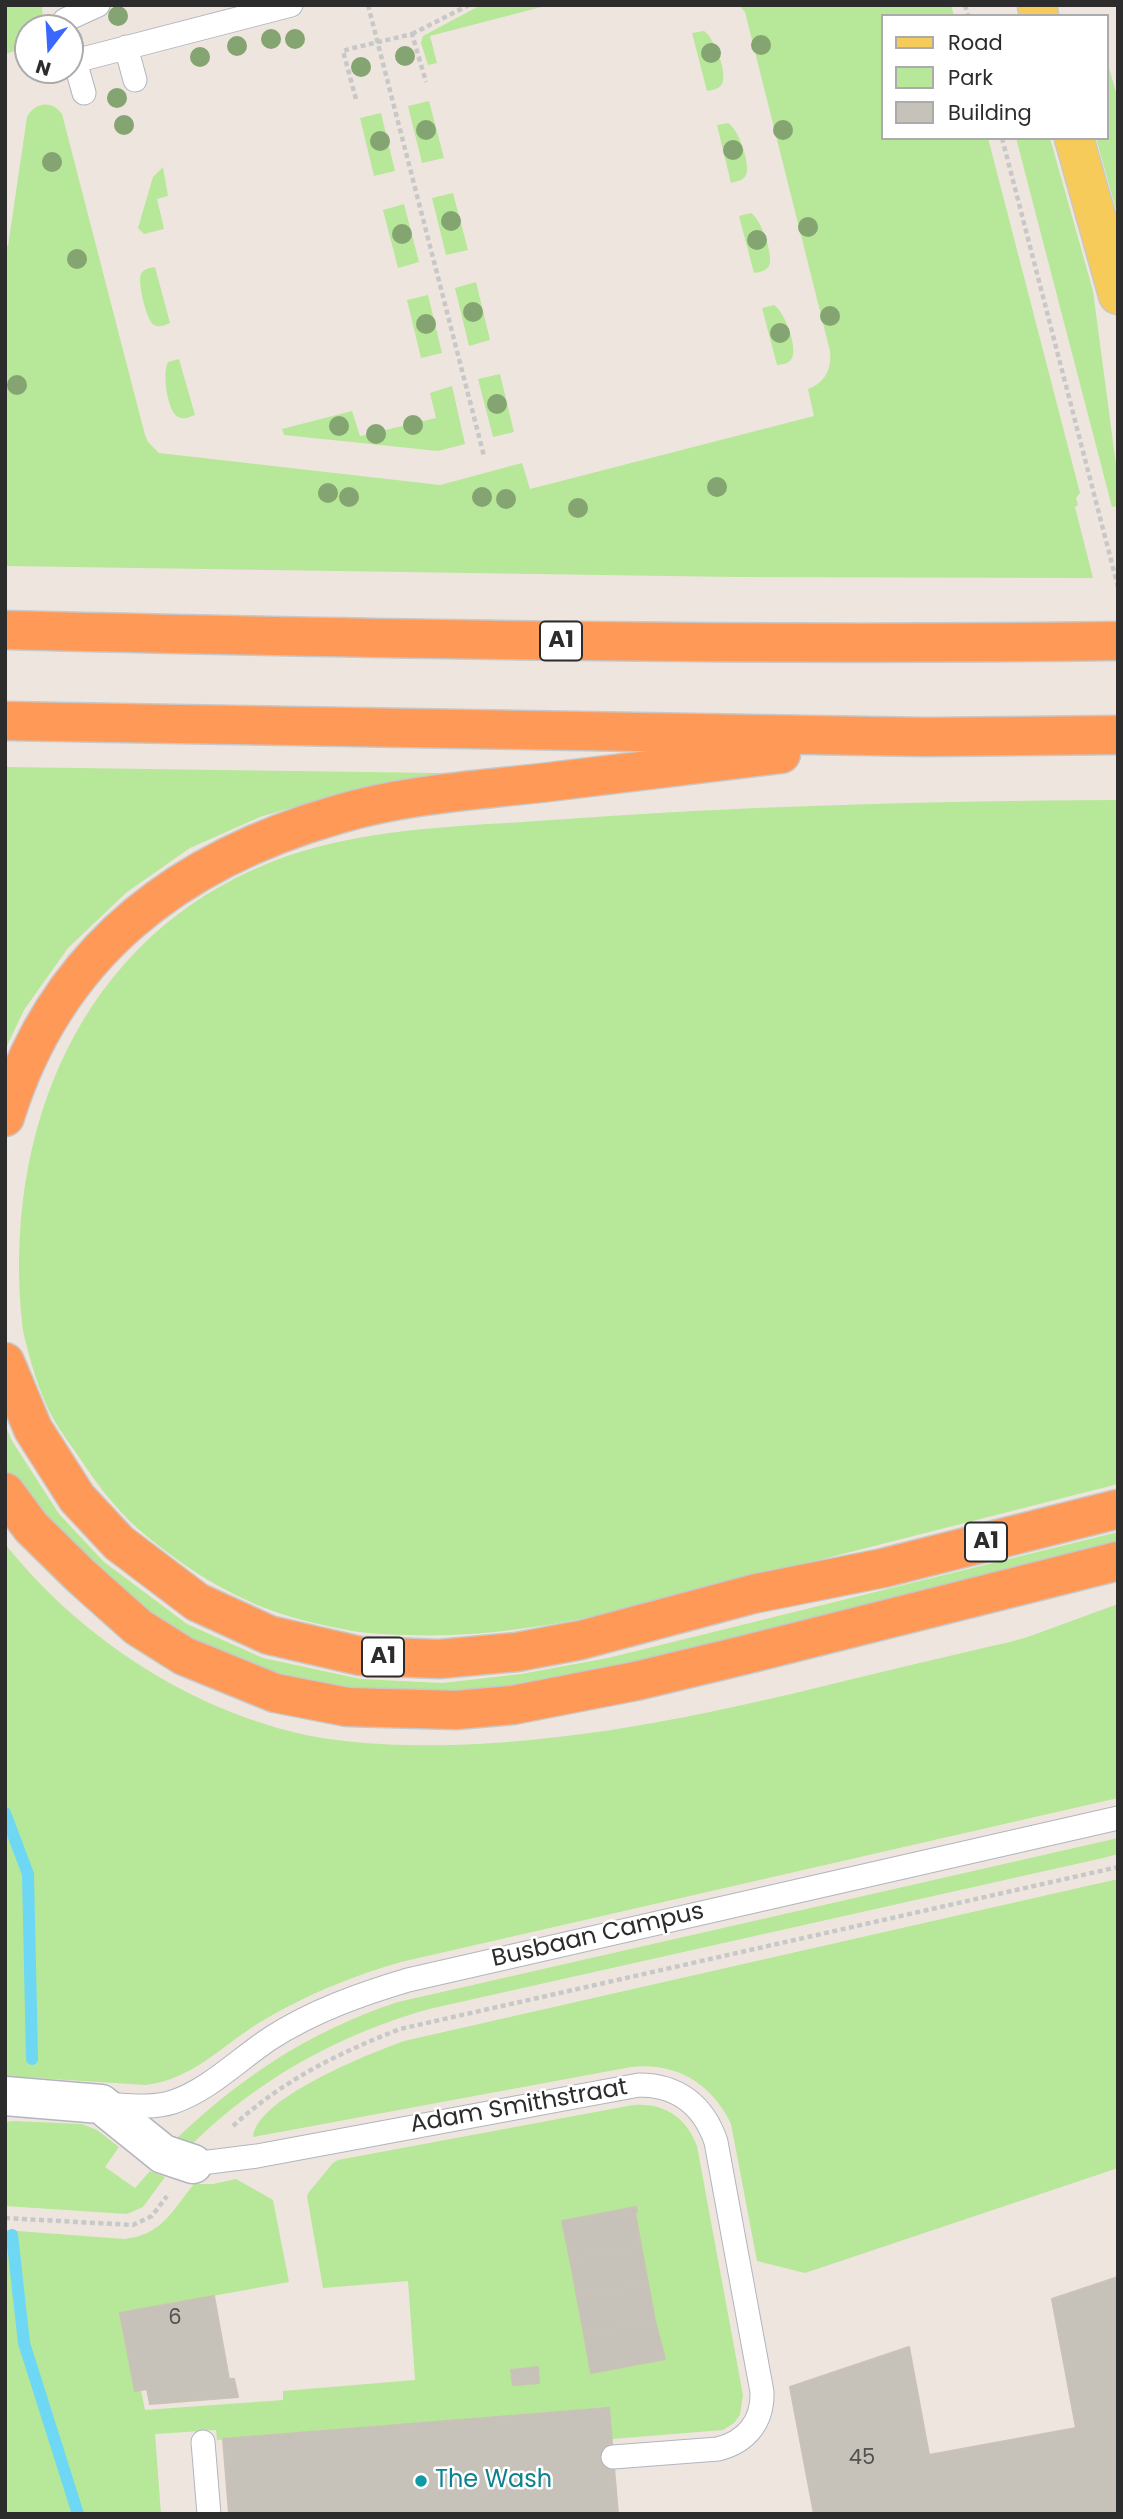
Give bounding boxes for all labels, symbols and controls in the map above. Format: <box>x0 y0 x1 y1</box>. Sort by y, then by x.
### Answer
north arrow <box>14 14 84 84</box>
legend <box>881 14 1109 140</box>
text: Road <box>948 28 1003 57</box>
text: N <box>33 53 54 83</box>
text: Park <box>948 63 993 92</box>
text: Building <box>948 98 1032 127</box>
road number: A1 <box>540 622 582 660</box>
road number: A1 <box>965 1522 1007 1562</box>
road number: A1 <box>362 1638 404 1676</box>
street label: Busbaan Campus <box>489 1898 707 1974</box>
street label: Adam Smithstraat <box>408 2074 630 2140</box>
house number: 6 <box>168 2306 182 2332</box>
house number: 45 <box>849 2446 875 2472</box>
place label: The Wash <box>435 2467 552 2495</box>
marker: The Wash <box>413 2473 429 2489</box>

